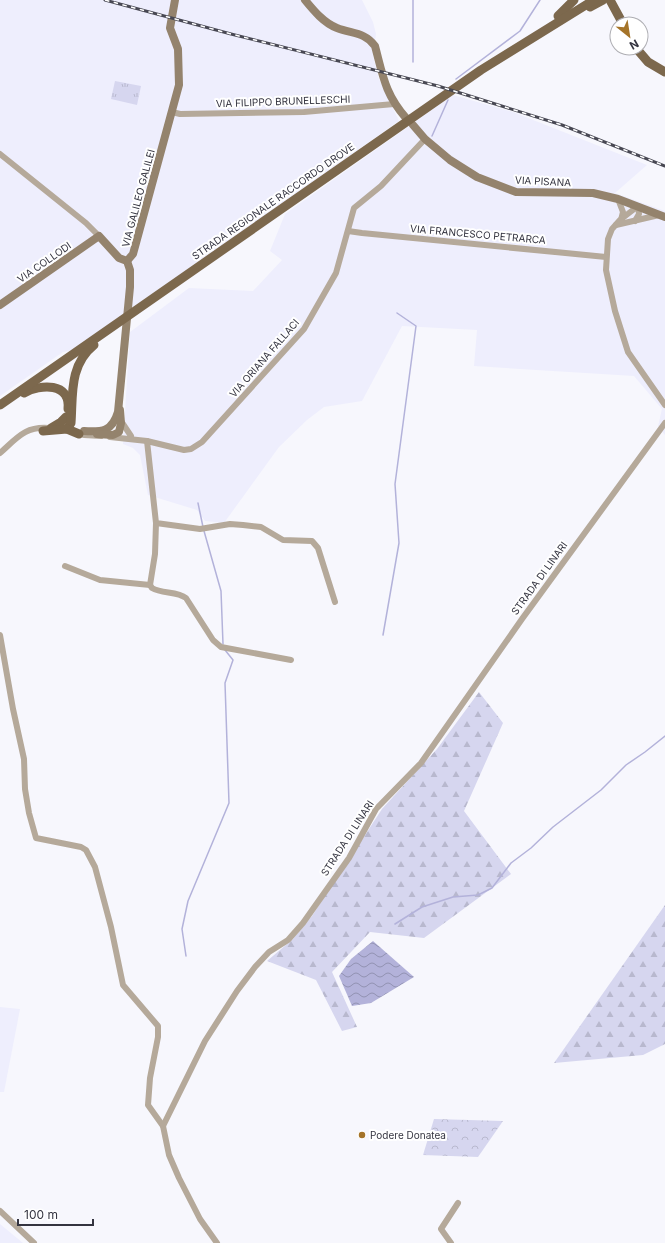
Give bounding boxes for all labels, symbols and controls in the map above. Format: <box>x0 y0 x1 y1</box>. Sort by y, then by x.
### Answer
north arrow <box>609 16 649 56</box>
text: N <box>627 37 641 53</box>
street label: VIA FILIPPO BRUNELLESCHI <box>216 93 350 109</box>
street label: STRADA REGIONALE RACCORDO DROVE <box>190 140 356 262</box>
street label: VIA GALILEO GALILEI <box>119 148 157 248</box>
street label: VIA PISANA <box>515 174 571 188</box>
street label: VIA FRANCESCO PETRARCA <box>410 222 546 246</box>
street label: VIA COLLODI <box>15 239 73 285</box>
street label: VIA ORIANA FALLACI <box>227 316 301 400</box>
street label: STRADA DI LINARI <box>508 539 570 617</box>
street label: STRADA DI LINARI <box>318 798 376 878</box>
place label: Podere Donatea <box>370 1129 446 1141</box>
marker: Podere Donatea <box>357 1130 367 1140</box>
scale bar <box>18 1201 93 1227</box>
text: 100 m <box>24 1207 58 1222</box>

